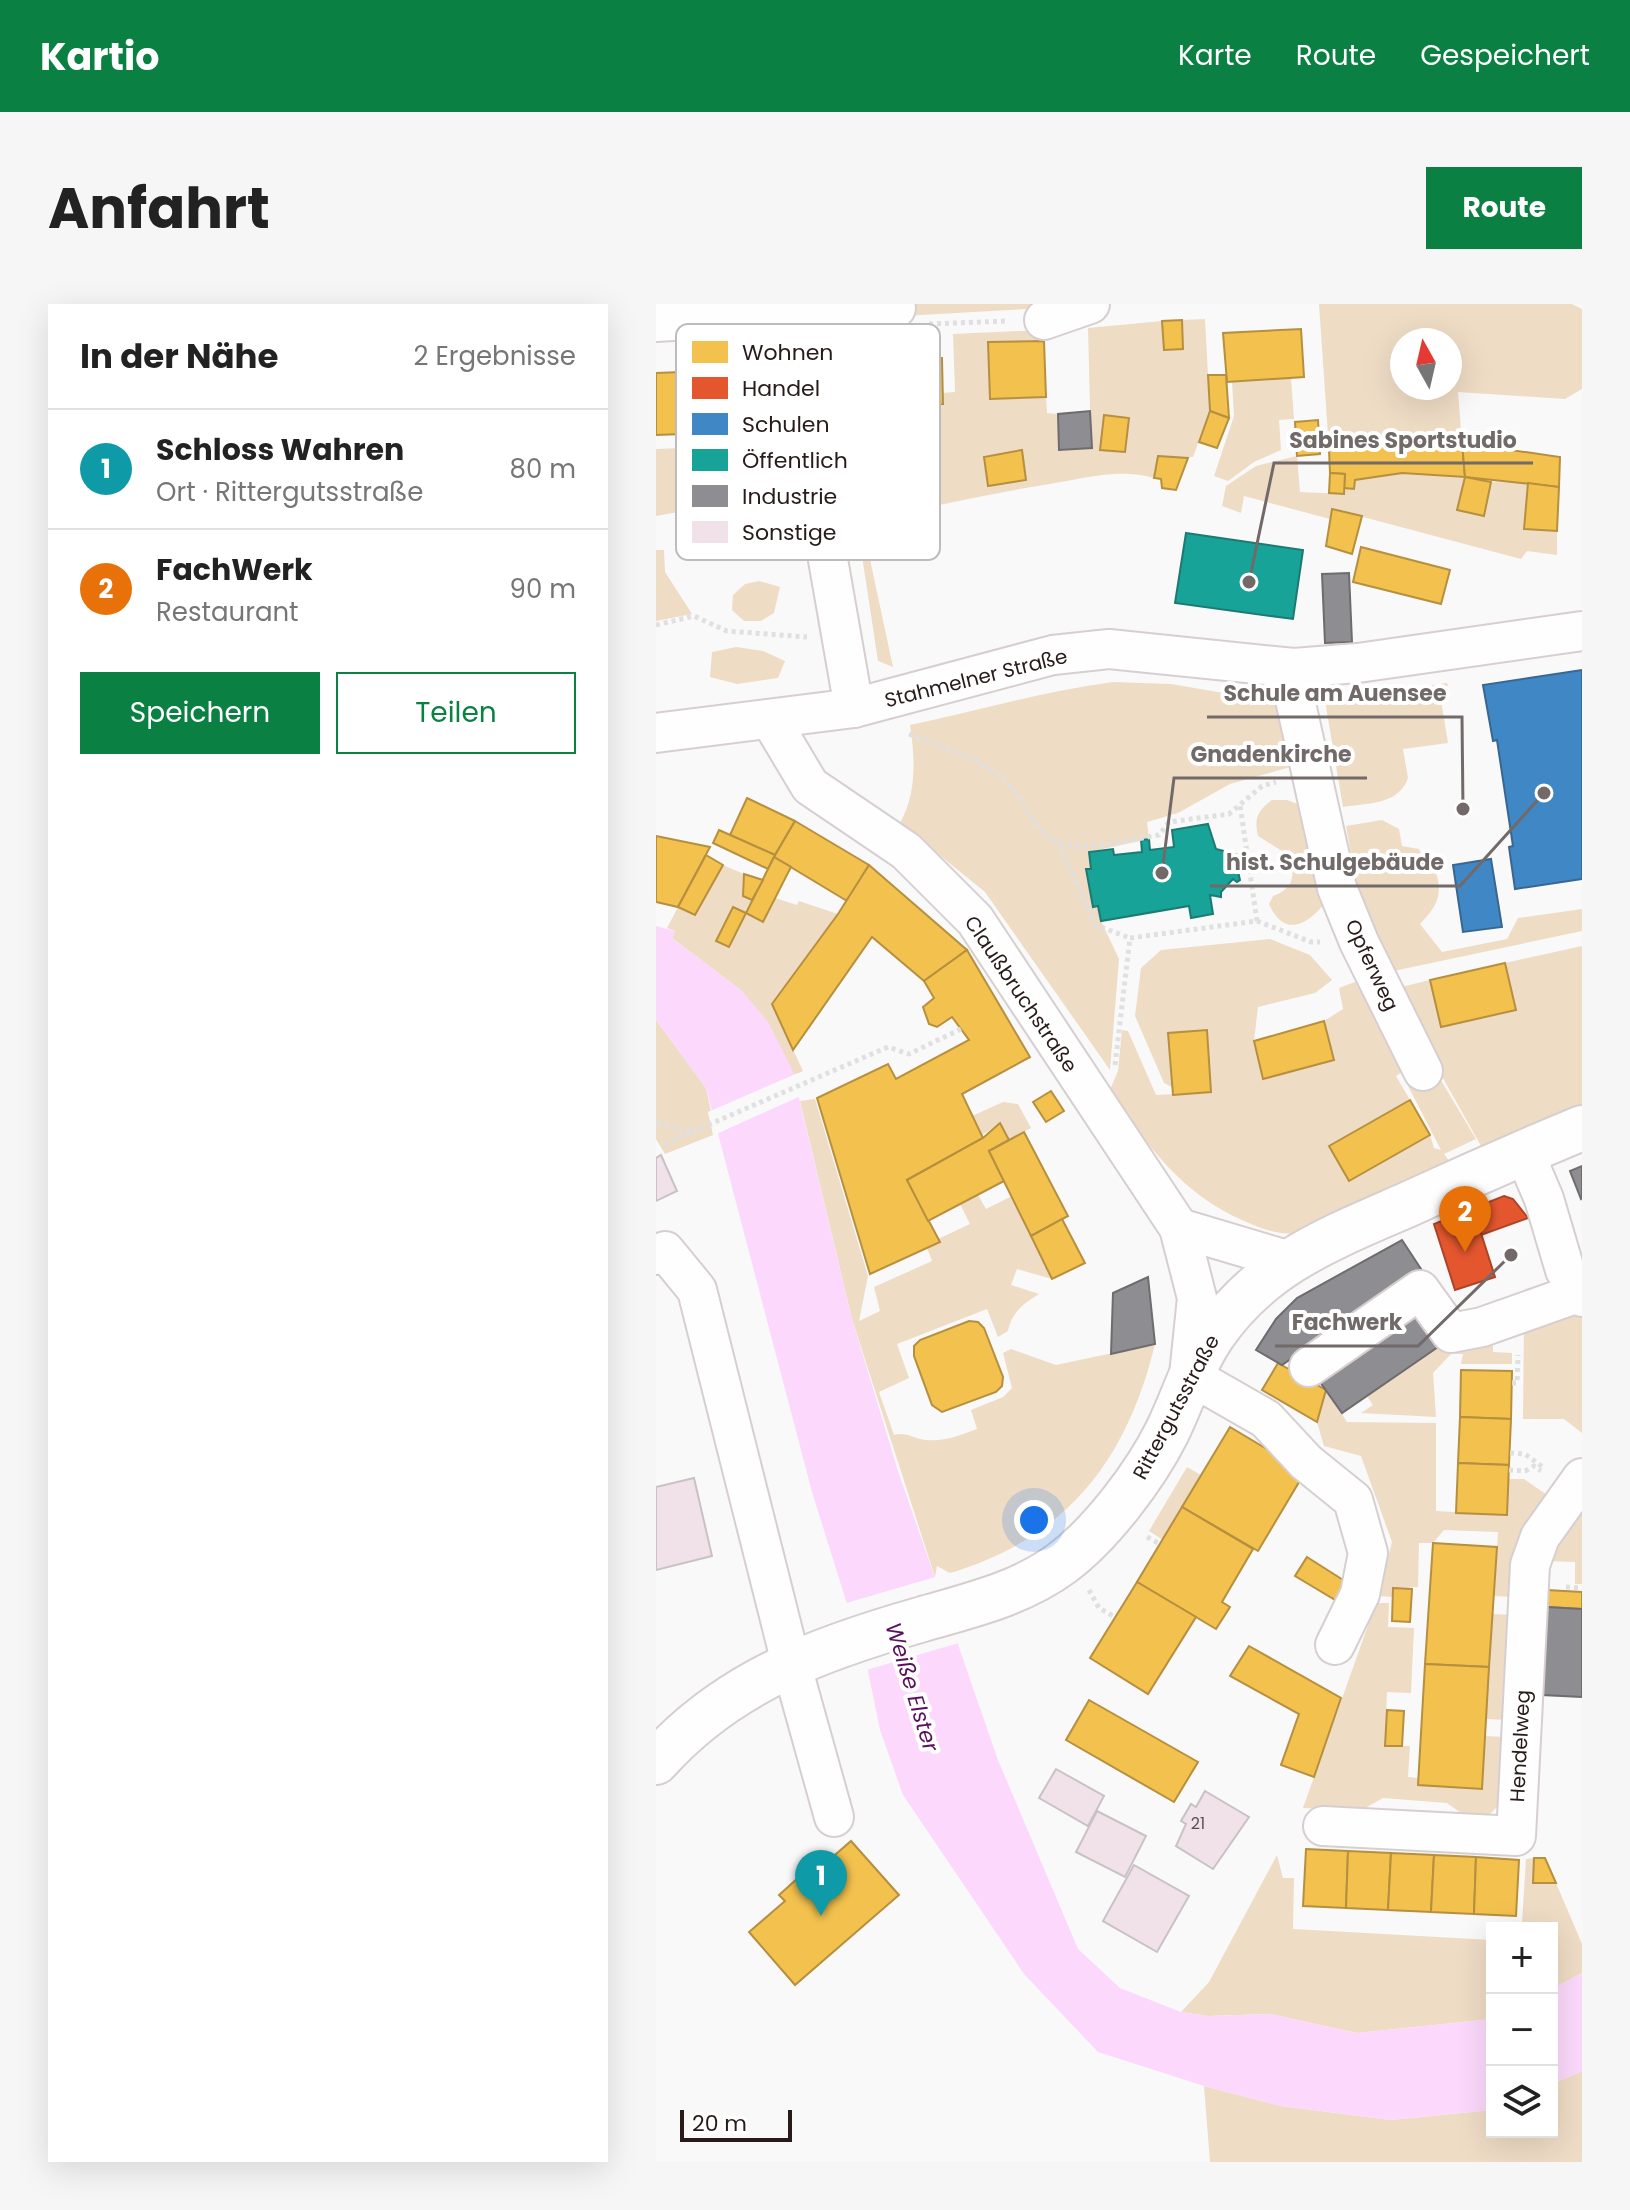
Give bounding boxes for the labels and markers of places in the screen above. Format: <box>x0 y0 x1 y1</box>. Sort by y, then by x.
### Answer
callout: Sabines Sportstudio <box>1274 417 1533 463</box>
callout: Schule am Auensee <box>1207 671 1462 717</box>
callout: Gnadenkirche <box>1174 732 1367 778</box>
callout: hist. Schulgebäude <box>1210 840 1460 886</box>
pin: 2 <box>1439 1186 1491 1252</box>
callout: Fachwerk <box>1275 1300 1418 1346</box>
pin: 1 <box>795 1850 847 1916</box>

